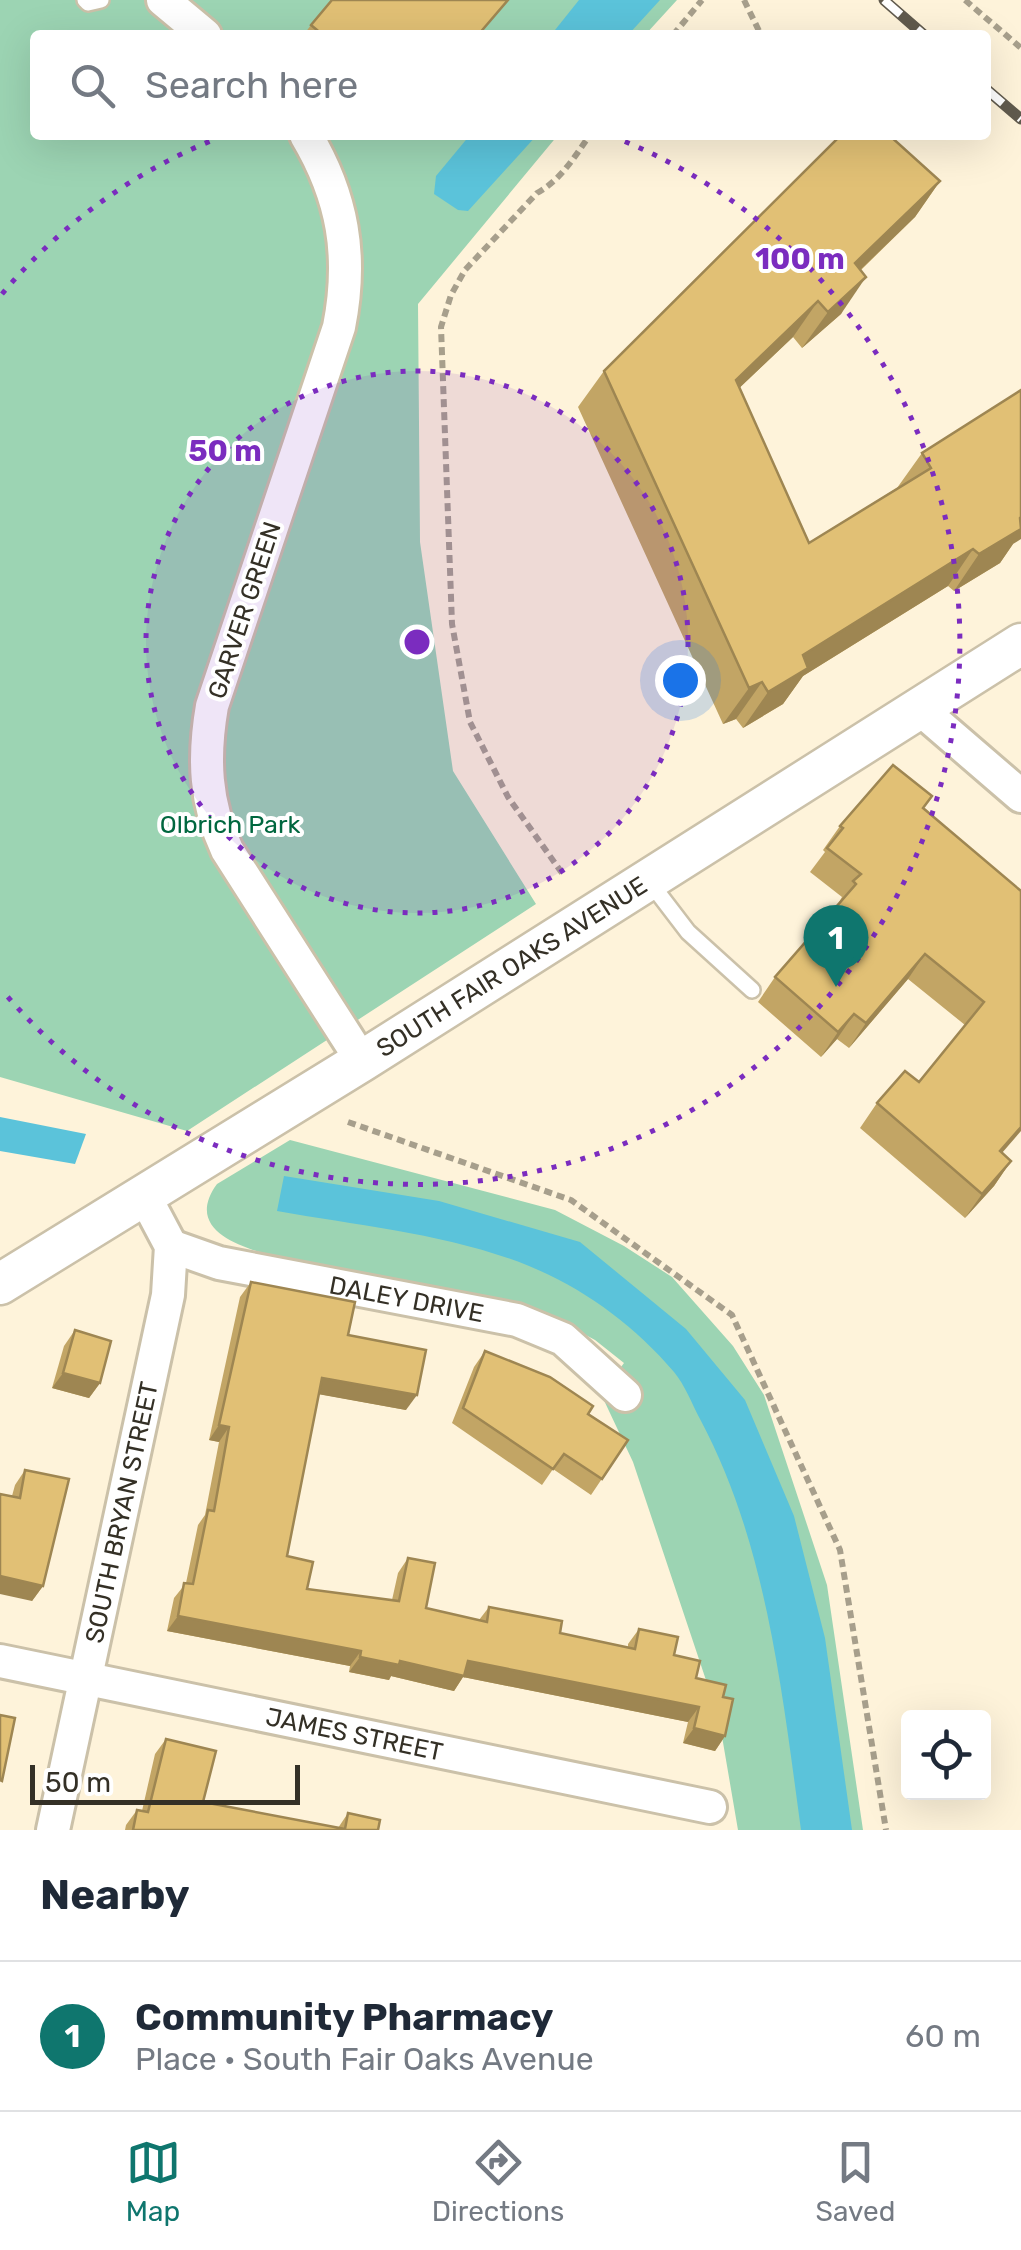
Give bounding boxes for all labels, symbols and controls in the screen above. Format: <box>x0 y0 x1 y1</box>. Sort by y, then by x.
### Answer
search box <box>30 30 991 140</box>
icon: search <box>65 58 120 113</box>
text: Search here <box>145 62 358 108</box>
text: 100 m <box>755 241 845 277</box>
text: 50 m <box>188 433 262 469</box>
street label: GARVER GREEN <box>202 518 287 702</box>
centre of rings <box>399 624 435 660</box>
your location <box>655 655 706 706</box>
park label: Olbrich Park <box>160 810 300 839</box>
street label: SOUTH FAIR OAKS AVENUE <box>371 871 652 1063</box>
pin: 1 <box>804 904 868 987</box>
street label: DALEY DRIVE <box>327 1270 486 1328</box>
street label: SOUTH BRYAN STREET <box>80 1379 164 1646</box>
street label: JAMES STREET <box>263 1702 446 1767</box>
map controls <box>901 1710 991 1800</box>
button: locate <box>901 1710 991 1800</box>
scale bar <box>30 1760 300 1804</box>
text: 50 m <box>45 1766 111 1799</box>
text: Nearby <box>40 1870 190 1920</box>
text: Community Pharmacy <box>135 1994 553 2040</box>
text: 1 <box>65 2017 80 2055</box>
text: 60 m <box>905 2017 981 2055</box>
text: Place · South Fair Oaks Avenue <box>135 2040 594 2078</box>
tab: Map <box>126 2135 181 2228</box>
tab: Directions <box>432 2135 564 2228</box>
tab: Saved <box>815 2135 895 2228</box>

